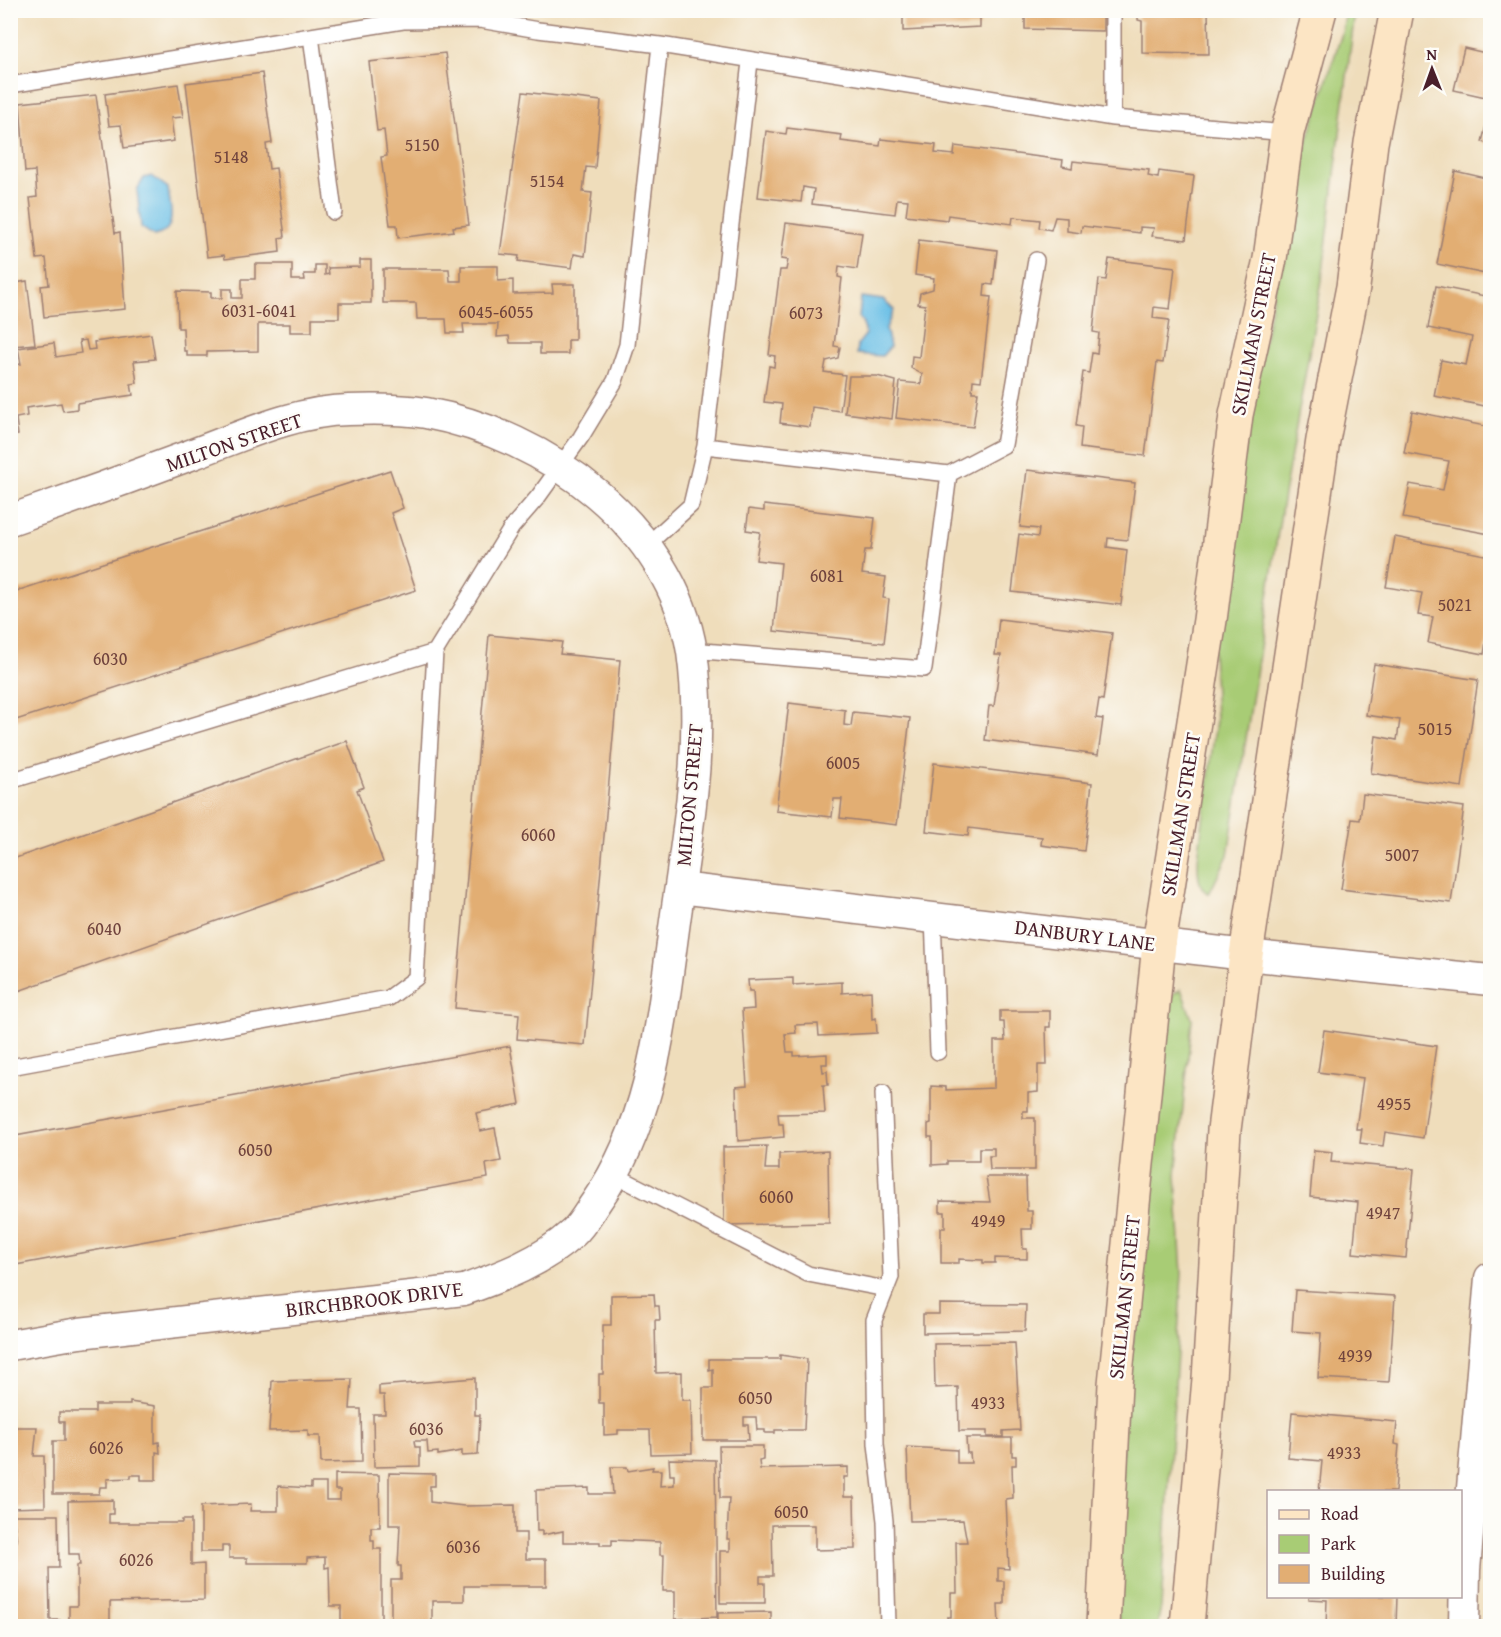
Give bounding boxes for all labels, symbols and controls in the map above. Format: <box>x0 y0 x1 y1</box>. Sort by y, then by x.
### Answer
north arrow <box>1402 39 1462 99</box>
text: N <box>1426 42 1438 66</box>
house number: 5150 <box>405 131 440 158</box>
house number: 5148 <box>214 143 248 170</box>
house number: 5154 <box>530 167 564 194</box>
street label: SKILLMAN STREET <box>1222 250 1284 418</box>
house number: 6031-6041 <box>221 297 297 324</box>
house number: 6045-6055 <box>458 298 534 325</box>
house number: 6073 <box>789 299 823 326</box>
street label: MILTON STREET <box>162 404 307 480</box>
house number: 6081 <box>810 562 844 589</box>
house number: 5021 <box>1438 591 1472 618</box>
house number: 6030 <box>93 645 128 672</box>
house number: 5015 <box>1418 715 1452 742</box>
street label: MILTON STREET <box>667 722 711 867</box>
street label: SKILLMAN STREET <box>1152 730 1208 898</box>
house number: 6005 <box>826 749 860 776</box>
house number: 6060 <box>521 821 556 848</box>
house number: 5007 <box>1385 841 1419 868</box>
street label: DANBURY LANE <box>1013 911 1157 959</box>
house number: 6040 <box>87 915 122 942</box>
house number: 4955 <box>1377 1090 1411 1117</box>
house number: 6050 <box>238 1136 273 1163</box>
house number: 6060 <box>759 1183 794 1210</box>
house number: 4947 <box>1366 1199 1400 1226</box>
house number: 4949 <box>971 1207 1005 1234</box>
street label: SKILLMAN STREET <box>1100 1213 1148 1381</box>
street label: BIRCHBROOK DRIVE <box>284 1273 465 1325</box>
house number: 4939 <box>1338 1342 1372 1369</box>
house number: 6050 <box>738 1384 773 1411</box>
house number: 4933 <box>971 1389 1005 1416</box>
house number: 6036 <box>409 1415 443 1442</box>
house number: 6026 <box>89 1434 123 1461</box>
house number: 4933 <box>1327 1439 1361 1466</box>
legend <box>1267 1490 1462 1598</box>
house number: 6050 <box>774 1498 809 1525</box>
text: Road <box>1321 1500 1359 1527</box>
text: Park <box>1321 1530 1357 1557</box>
house number: 6036 <box>446 1533 480 1560</box>
house number: 6026 <box>119 1546 153 1573</box>
text: Building <box>1321 1560 1385 1587</box>

